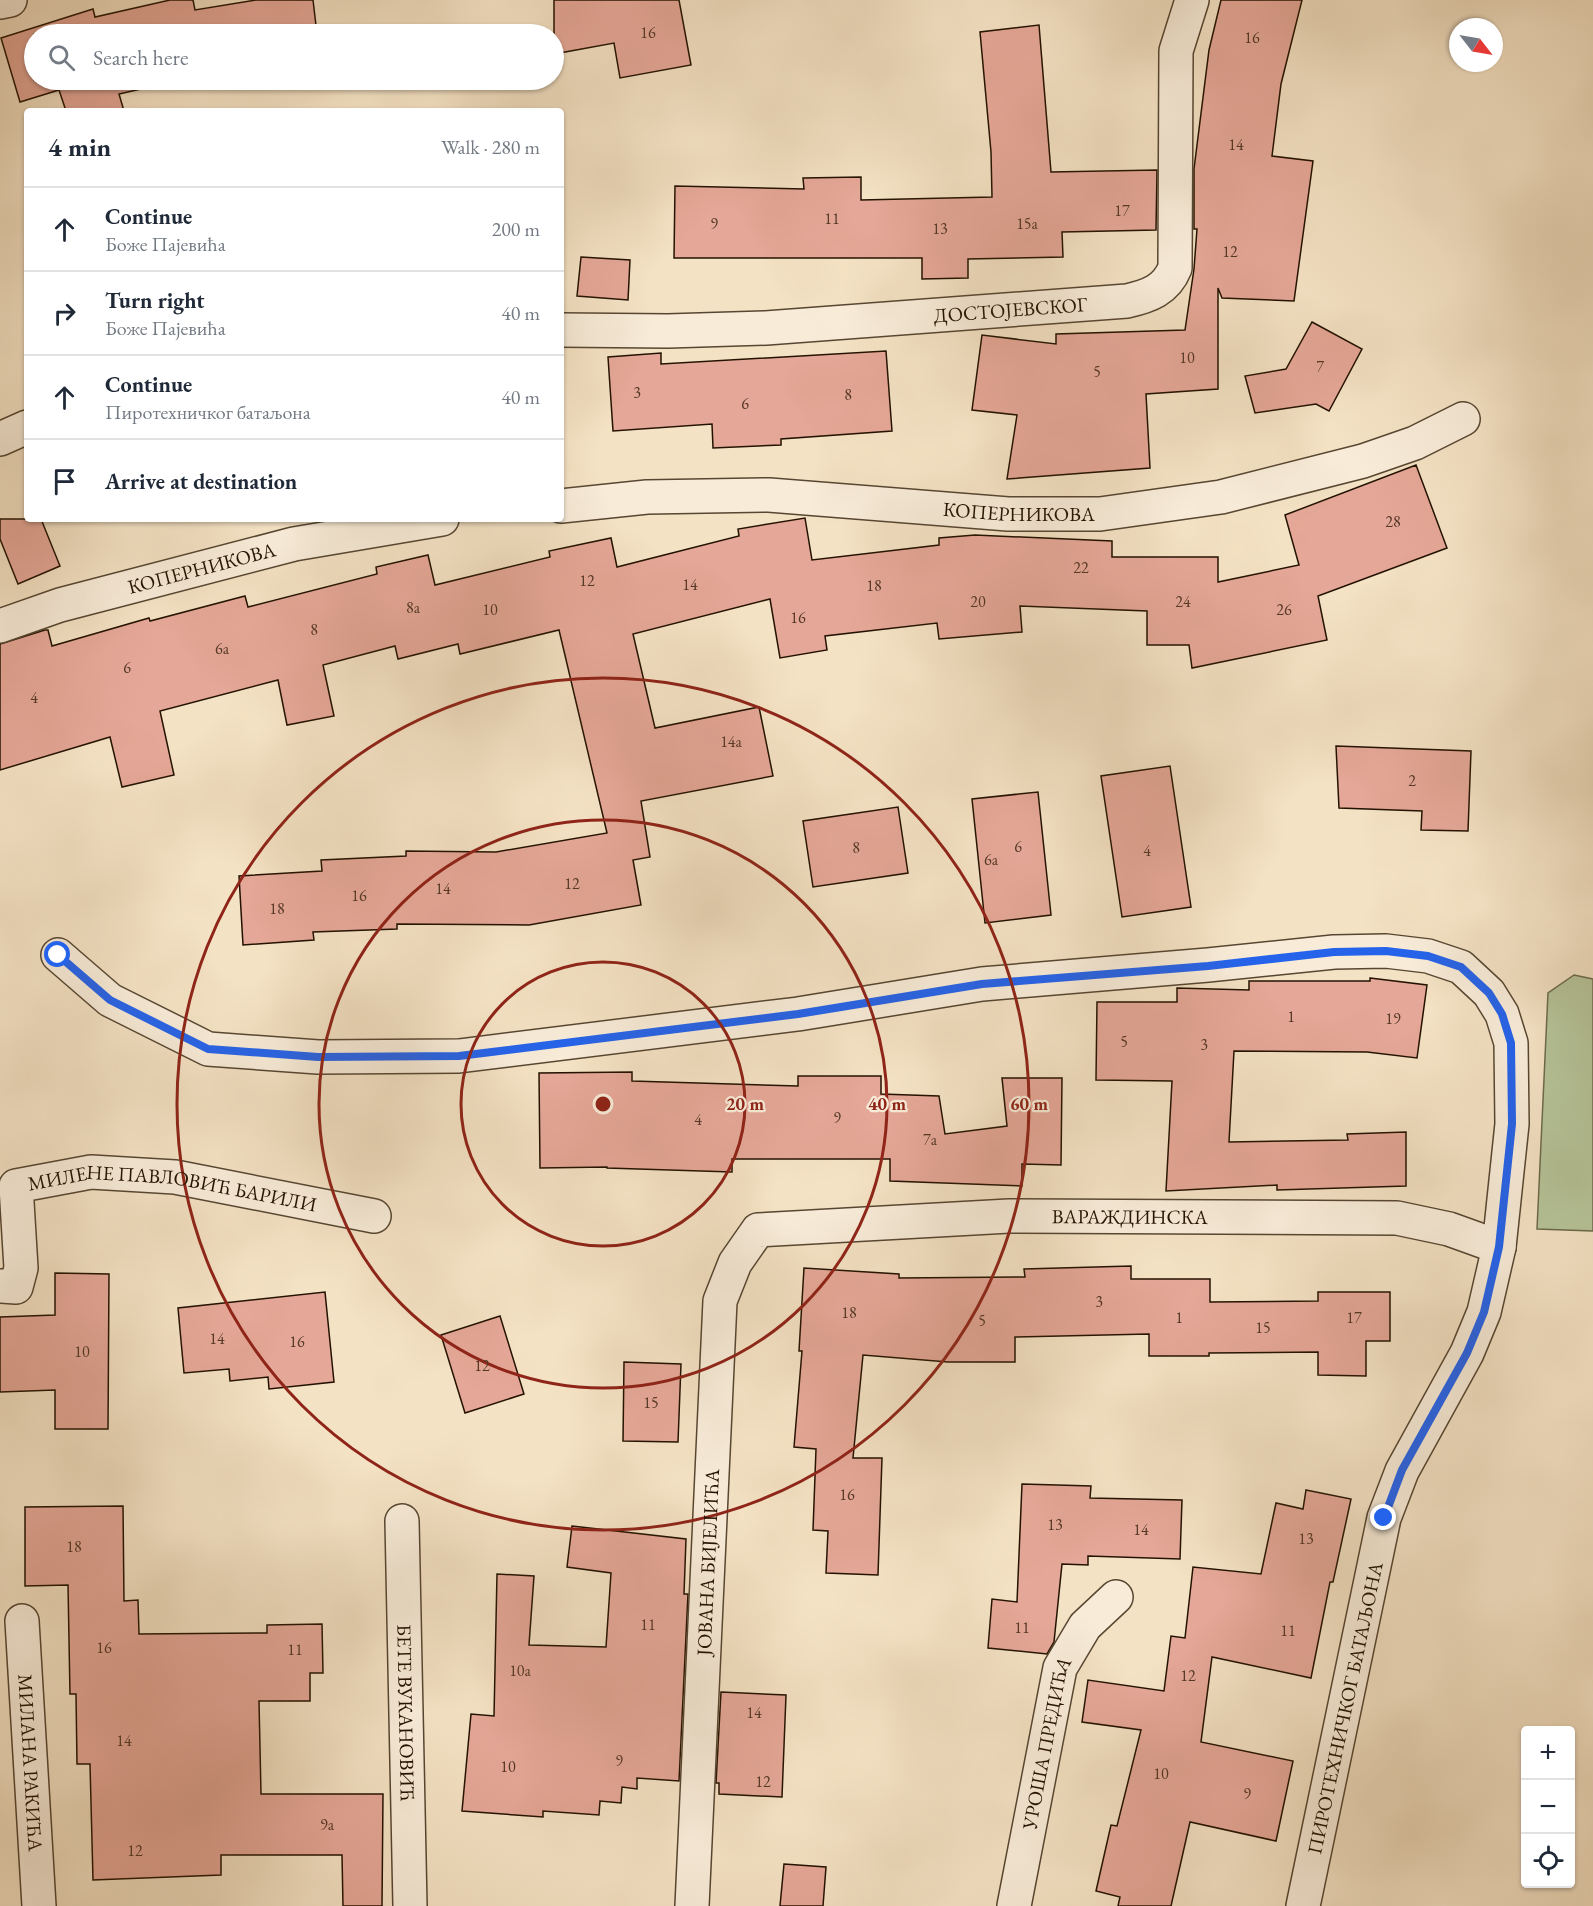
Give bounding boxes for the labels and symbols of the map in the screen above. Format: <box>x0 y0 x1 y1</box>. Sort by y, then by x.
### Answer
north arrow <box>1449 18 1503 72</box>
house number: 16 <box>640 22 656 43</box>
house number: 16 <box>1244 27 1260 48</box>
house number: 14 <box>1228 134 1244 155</box>
house number: 17 <box>1114 200 1130 221</box>
house number: 11 <box>824 208 840 229</box>
house number: 9 <box>710 213 718 234</box>
house number: 15a <box>1016 213 1038 234</box>
house number: 13 <box>932 218 948 239</box>
house number: 12 <box>1222 241 1238 262</box>
street label: ДОСТОЈЕВСКОГ <box>933 291 1089 328</box>
house number: 10 <box>1179 347 1195 368</box>
house number: 7 <box>1316 356 1324 377</box>
house number: 5 <box>1093 361 1101 382</box>
house number: 3 <box>633 382 641 403</box>
house number: 8 <box>844 384 852 405</box>
house number: 6 <box>741 393 749 414</box>
street label: КОПЕРНИКОВА <box>942 496 1095 527</box>
house number: 28 <box>1385 511 1401 532</box>
street label: КОПЕРНИКОВА <box>125 536 279 600</box>
house number: 22 <box>1073 557 1089 578</box>
house number: 12 <box>579 570 595 591</box>
house number: 14 <box>682 574 698 595</box>
house number: 18 <box>866 575 882 596</box>
house number: 20 <box>970 591 986 612</box>
house number: 24 <box>1175 591 1191 612</box>
house number: 8a <box>406 597 421 618</box>
house number: 10 <box>482 599 498 620</box>
house number: 26 <box>1276 599 1292 620</box>
house number: 16 <box>790 607 806 628</box>
house number: 8 <box>310 619 318 640</box>
house number: 6a <box>215 638 230 659</box>
house number: 6 <box>123 657 131 678</box>
house number: 4 <box>30 687 38 708</box>
house number: 14a <box>720 731 742 752</box>
house number: 2 <box>1408 770 1416 791</box>
house number: 6 <box>1014 836 1022 857</box>
house number: 8 <box>852 837 860 858</box>
house number: 4 <box>1143 840 1151 861</box>
house number: 6a <box>984 849 999 870</box>
house number: 12 <box>564 873 580 894</box>
house number: 14 <box>435 878 451 899</box>
house number: 16 <box>351 885 367 906</box>
house number: 18 <box>269 898 285 919</box>
route start <box>44 941 70 967</box>
house number: 1 <box>1287 1006 1295 1027</box>
house number: 19 <box>1385 1008 1401 1029</box>
house number: 5 <box>1120 1031 1128 1052</box>
house number: 3 <box>1200 1034 1208 1055</box>
text: 20 m <box>726 1092 764 1115</box>
text: 40 m <box>868 1092 906 1115</box>
text: 60 m <box>1010 1092 1048 1115</box>
centre of rings <box>593 1094 613 1114</box>
house number: 9 <box>833 1107 841 1128</box>
house number: 4 <box>694 1109 702 1130</box>
house number: 7a <box>923 1129 938 1150</box>
street label: МИЛЕНЕ ПАВЛОВИЋ БАРИЛИ <box>26 1159 319 1217</box>
street label: ВАРАЖДИНСКА <box>1052 1203 1208 1230</box>
house number: 3 <box>1095 1291 1103 1312</box>
house number: 18 <box>841 1302 857 1323</box>
house number: 1 <box>1175 1307 1183 1328</box>
house number: 17 <box>1346 1307 1362 1328</box>
house number: 5 <box>978 1310 986 1331</box>
house number: 15 <box>1255 1317 1271 1338</box>
house number: 14 <box>209 1328 225 1349</box>
house number: 16 <box>289 1331 305 1352</box>
house number: 10 <box>74 1341 90 1362</box>
house number: 12 <box>474 1355 490 1376</box>
house number: 15 <box>643 1392 659 1413</box>
street label: ЈОВАНА БИЈЕЛИЋА <box>691 1468 725 1658</box>
house number: 16 <box>839 1484 855 1505</box>
route end <box>1370 1504 1396 1530</box>
house number: 13 <box>1047 1514 1063 1535</box>
house number: 14 <box>1133 1519 1149 1540</box>
house number: 13 <box>1298 1528 1314 1549</box>
house number: 18 <box>66 1536 82 1557</box>
street label: ПИРОТЕХНИЧКОГ БАТАЉОНА <box>1301 1559 1389 1856</box>
house number: 11 <box>640 1614 656 1635</box>
house number: 11 <box>1014 1617 1030 1638</box>
house number: 11 <box>1280 1620 1296 1641</box>
street label: БЕТЕ ВУКАНОВИЋ <box>391 1624 421 1802</box>
house number: 16 <box>96 1637 112 1658</box>
house number: 11 <box>287 1639 303 1660</box>
street label: УРОША ПРЕДИЋА <box>1016 1651 1077 1833</box>
house number: 10a <box>509 1660 531 1681</box>
house number: 12 <box>1180 1665 1196 1686</box>
street label: МИЛАНА РАКИЋА <box>12 1673 49 1852</box>
house number: 14 <box>746 1702 762 1723</box>
house number: 14 <box>116 1730 132 1751</box>
house number: 9 <box>615 1750 623 1771</box>
house number: 10 <box>500 1756 516 1777</box>
house number: 10 <box>1153 1763 1169 1784</box>
house number: 12 <box>755 1771 771 1792</box>
house number: 9 <box>1243 1783 1251 1804</box>
house number: 9a <box>320 1814 335 1835</box>
house number: 12 <box>127 1840 143 1861</box>

